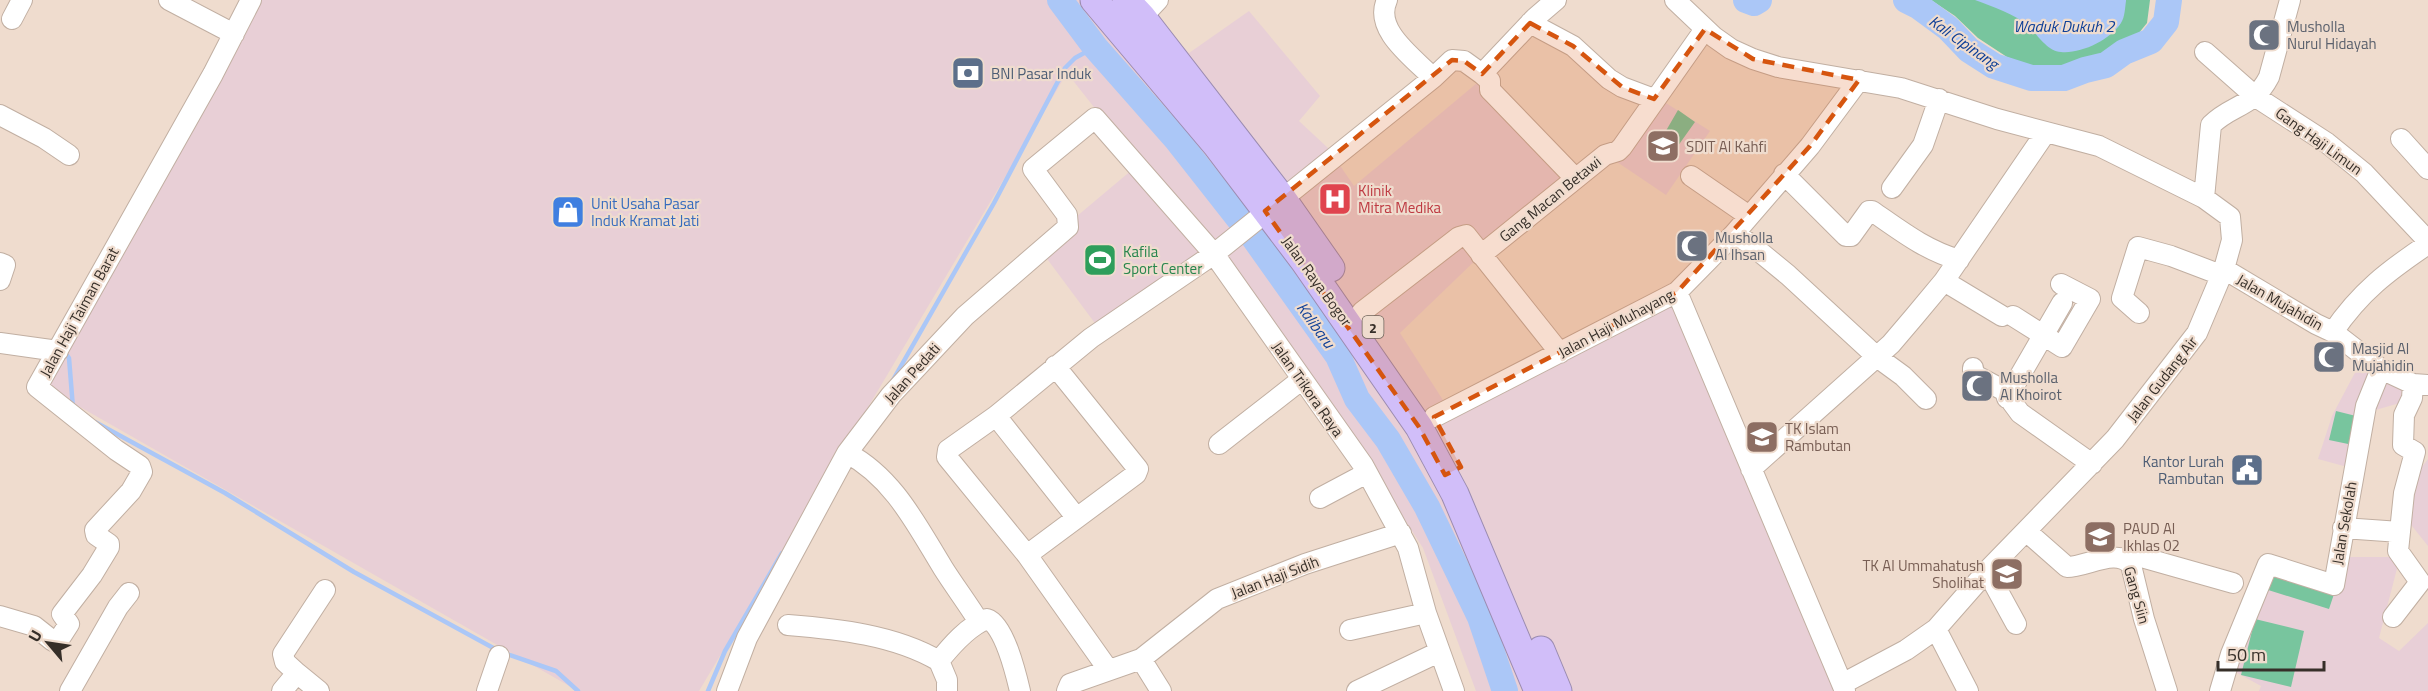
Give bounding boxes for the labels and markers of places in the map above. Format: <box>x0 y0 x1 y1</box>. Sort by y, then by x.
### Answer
place label: Musholla Nurul Hidayah <box>2287 15 2377 55</box>
mosque icon: Musholla Nurul Hidayah <box>2246 17 2282 53</box>
bank icon: BNI Pasar Induk <box>950 55 986 91</box>
place label: BNI Pasar Induk <box>991 62 1092 85</box>
school or university icon: SDIT Al Kahfi <box>1645 128 1681 164</box>
place label: SDIT Al Kahfi <box>1686 135 1767 158</box>
place label: Klinik Mitra Medika <box>1358 179 1442 219</box>
hospital icon: Klinik Mitra Medika <box>1317 181 1353 217</box>
place label: Unit Usaha Pasar Induk Kramat Jati <box>591 192 700 232</box>
shop icon: Unit Usaha Pasar Induk Kramat Jati <box>550 194 586 230</box>
place label: Musholla Al Ihsan <box>1715 226 1773 266</box>
mosque icon: Musholla Al Ihsan <box>1674 228 1710 264</box>
place label: Kafila Sport Center <box>1123 240 1202 280</box>
sports icon: Kafila Sport Center <box>1082 242 1118 278</box>
place label: Masjid Al Mujahidin <box>2352 337 2414 377</box>
mosque icon: Masjid Al Mujahidin <box>2311 339 2347 375</box>
place label: Musholla Al Khoirot <box>2000 366 2062 406</box>
mosque icon: Musholla Al Khoirot <box>1959 368 1995 404</box>
place label: TK Islam Rambutan <box>1785 417 1851 457</box>
school or university icon: TK Islam Rambutan <box>1744 419 1780 455</box>
place label: Kantor Lurah Rambutan <box>2142 450 2224 490</box>
public building icon: Kantor Lurah Rambutan <box>2229 452 2265 488</box>
place label: PAUD Al Ikhlas 02 <box>2123 517 2180 557</box>
school or university icon: PAUD Al Ikhlas 02 <box>2082 519 2118 555</box>
place label: TK Al Ummahatush Sholihat <box>1862 554 1985 594</box>
school or university icon: TK Al Ummahatush Sholihat <box>1989 556 2025 592</box>

